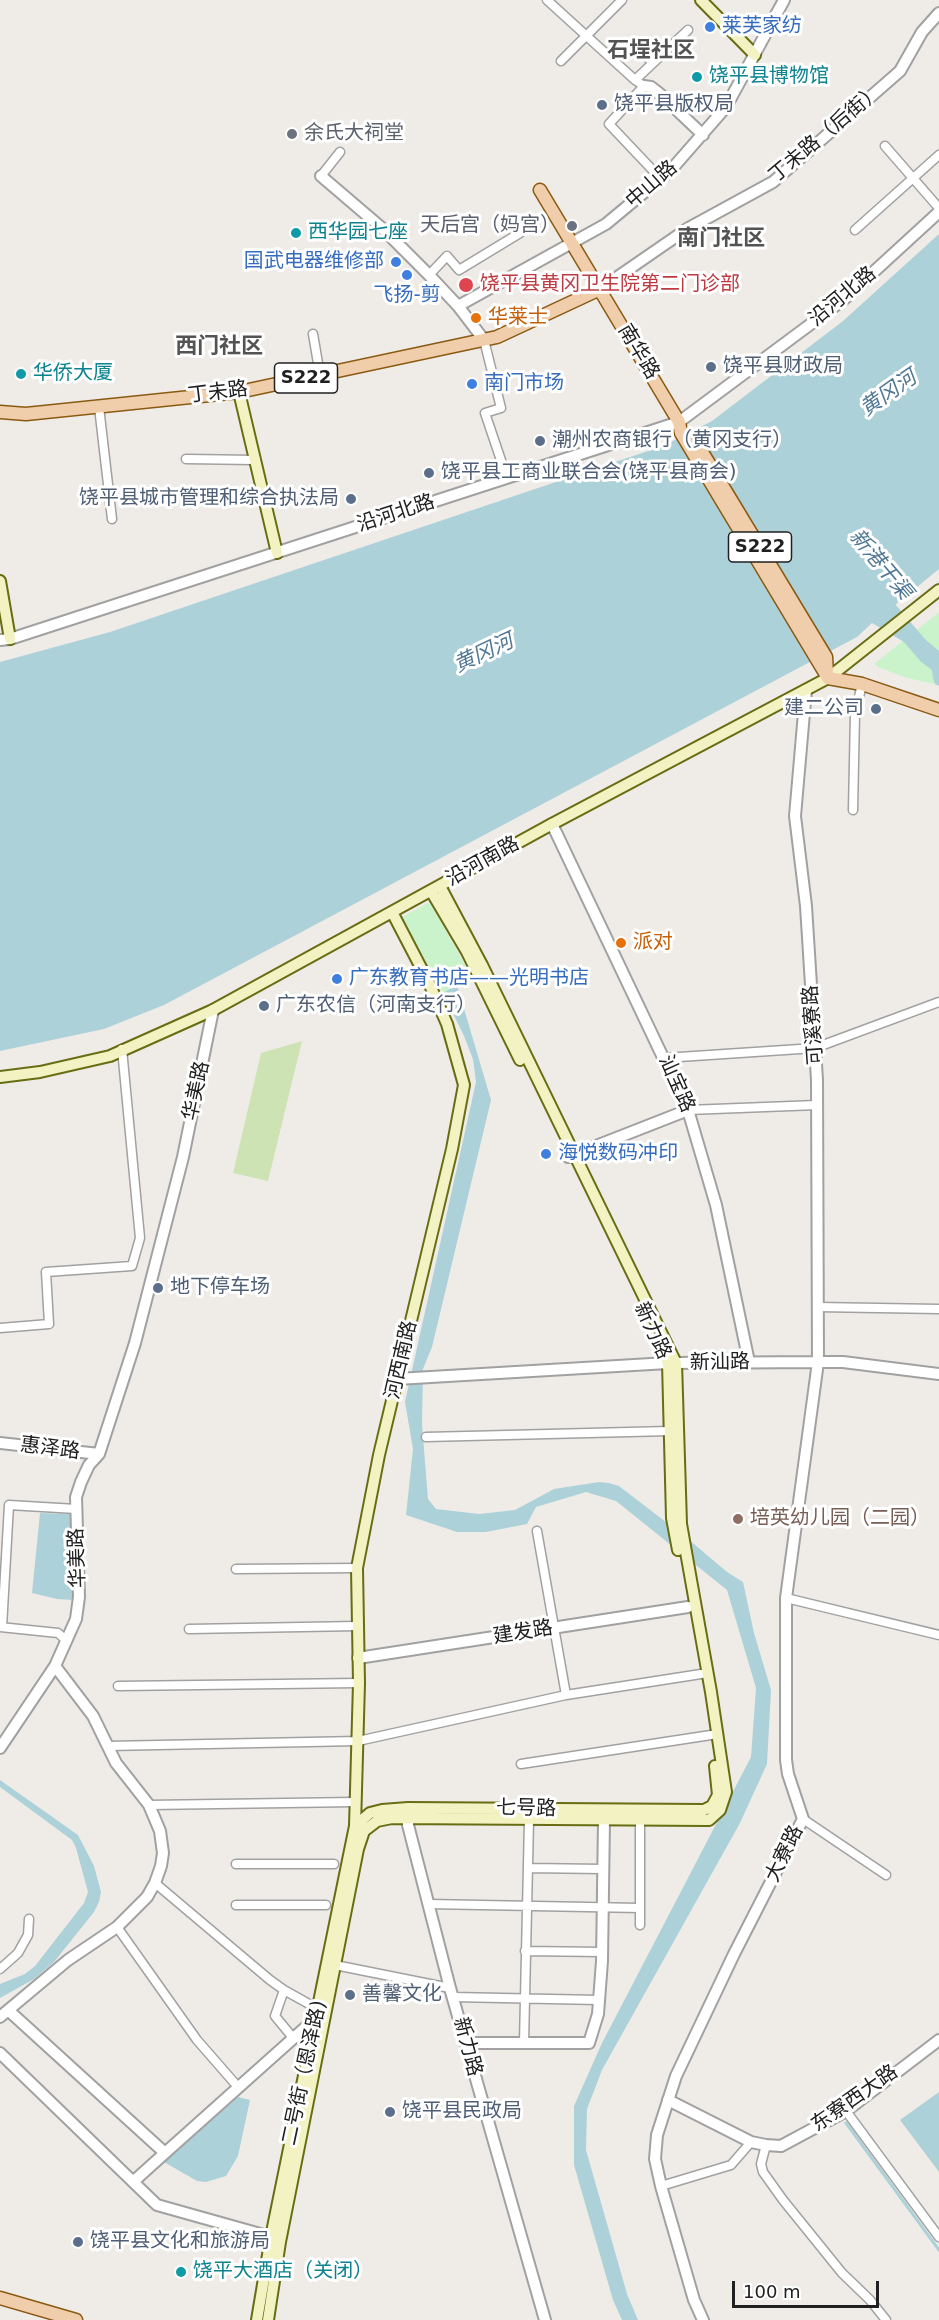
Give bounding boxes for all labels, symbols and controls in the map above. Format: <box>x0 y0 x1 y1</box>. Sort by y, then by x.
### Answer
place label: 莱芙家纺 <box>722 15 802 39</box>
marker: 莱芙家纺 <box>703 20 717 34</box>
district label: 石埕社区 <box>607 38 695 64</box>
place label: 饶平县博物馆 <box>709 65 829 89</box>
marker: 饶平县博物馆 <box>690 70 704 84</box>
street label: 丁未路（后街） <box>765 80 887 188</box>
place label: 饶平县版权局 <box>614 93 734 117</box>
marker: 饶平县版权局 <box>595 98 609 112</box>
place label: 余氏大祠堂 <box>304 122 404 146</box>
marker: 余氏大祠堂 <box>285 127 299 141</box>
street label: 中山路 <box>621 156 683 214</box>
place label: 天后宫（妈宫） <box>420 214 560 238</box>
marker: 天后宫（妈宫） <box>565 219 579 233</box>
place label: 西华园七座 <box>308 221 408 245</box>
marker: 西华园七座 <box>289 226 303 240</box>
district label: 南门社区 <box>677 226 765 252</box>
place label: 国武电器维修部 <box>244 250 384 274</box>
marker: 国武电器维修部 <box>389 255 403 269</box>
street label: 沿河北路 <box>805 262 881 332</box>
marker: 飞扬-剪 <box>400 268 414 282</box>
place label: 饶平县黄冈卫生院第二门诊部 <box>480 273 740 297</box>
marker: 饶平县黄冈卫生院第二门诊部 <box>457 276 475 294</box>
place label: 飞扬-剪 <box>373 284 441 308</box>
place label: 华莱士 <box>488 306 548 330</box>
marker: 华莱士 <box>469 311 483 325</box>
street label: 南华路 <box>612 320 664 384</box>
district label: 西门社区 <box>175 334 263 360</box>
place label: 饶平县财政局 <box>723 355 843 379</box>
marker: 饶平县财政局 <box>704 360 718 374</box>
place label: 华侨大厦 <box>33 362 113 386</box>
road number: S222 <box>274 363 338 393</box>
water label: 黄冈河 <box>856 366 922 422</box>
marker: 华侨大厦 <box>14 367 28 381</box>
place label: 南门市场 <box>484 372 564 396</box>
street label: 丁未路 <box>187 377 249 409</box>
marker: 南门市场 <box>465 377 479 391</box>
place label: 潮州农商银行（黄冈支行） <box>552 429 792 453</box>
marker: 潮州农商银行（黄冈支行） <box>533 434 547 448</box>
place label: 饶平县工商业联合会(饶平县商会) <box>441 461 737 485</box>
marker: 饶平县工商业联合会(饶平县商会) <box>422 466 436 480</box>
place label: 饶平县城市管理和综合执法局 <box>79 487 339 511</box>
street label: 沿河北路 <box>354 490 438 538</box>
marker: 饶平县城市管理和综合执法局 <box>344 492 358 506</box>
water label: 新港干渠 <box>843 525 917 605</box>
road number: S222 <box>728 532 792 562</box>
water label: 黄冈河 <box>450 629 518 679</box>
place label: 建二公司 <box>784 697 864 721</box>
marker: 建二公司 <box>869 702 883 716</box>
street label: 沿河南路 <box>442 832 524 892</box>
place label: 派对 <box>633 931 673 955</box>
marker: 派对 <box>614 936 628 950</box>
place label: 广东教育书店——光明书店 <box>349 967 589 991</box>
marker: 广东教育书店——光明书店 <box>330 972 344 986</box>
street label: 可溪寮路 <box>799 984 829 1066</box>
place label: 广东农信（河南支行） <box>276 994 476 1018</box>
marker: 广东农信（河南支行） <box>257 999 271 1013</box>
street label: 汕宝路 <box>653 1052 699 1116</box>
street label: 华美路 <box>179 1059 215 1123</box>
place label: 海悦数码冲印 <box>558 1142 678 1166</box>
marker: 海悦数码冲印 <box>539 1147 553 1161</box>
place label: 地下停车场 <box>170 1276 270 1300</box>
marker: 地下停车场 <box>151 1281 165 1295</box>
street label: 新力路 <box>628 1299 676 1363</box>
street label: 河西南路 <box>381 1318 423 1402</box>
street label: 新汕路 <box>690 1350 750 1376</box>
street label: 惠泽路 <box>19 1433 81 1465</box>
place label: 培英幼儿园（二园） <box>750 1507 930 1531</box>
marker: 培英幼儿园（二园） <box>731 1512 745 1526</box>
street label: 华美路 <box>65 1528 91 1588</box>
street label: 建发路 <box>491 1616 555 1650</box>
street label: 七号路 <box>496 1796 556 1822</box>
street label: 大寮路 <box>761 1822 809 1886</box>
place label: 善馨文化 <box>362 1983 442 2007</box>
marker: 善馨文化 <box>343 1988 357 2002</box>
street label: 二号街（恩泽路) <box>278 1998 332 2148</box>
street label: 新力路 <box>448 2015 486 2079</box>
street label: 东寮西大路 <box>807 2060 903 2138</box>
place label: 饶平县民政局 <box>402 2100 522 2124</box>
marker: 饶平县民政局 <box>383 2105 397 2119</box>
place label: 饶平县文化和旅游局 <box>90 2230 270 2254</box>
marker: 饶平县文化和旅游局 <box>71 2235 85 2249</box>
place label: 饶平大酒店（关闭） <box>193 2260 373 2284</box>
marker: 饶平大酒店（关闭） <box>174 2265 188 2279</box>
scale bar <box>735 2269 882 2307</box>
text: 100 m <box>743 2281 801 2302</box>

